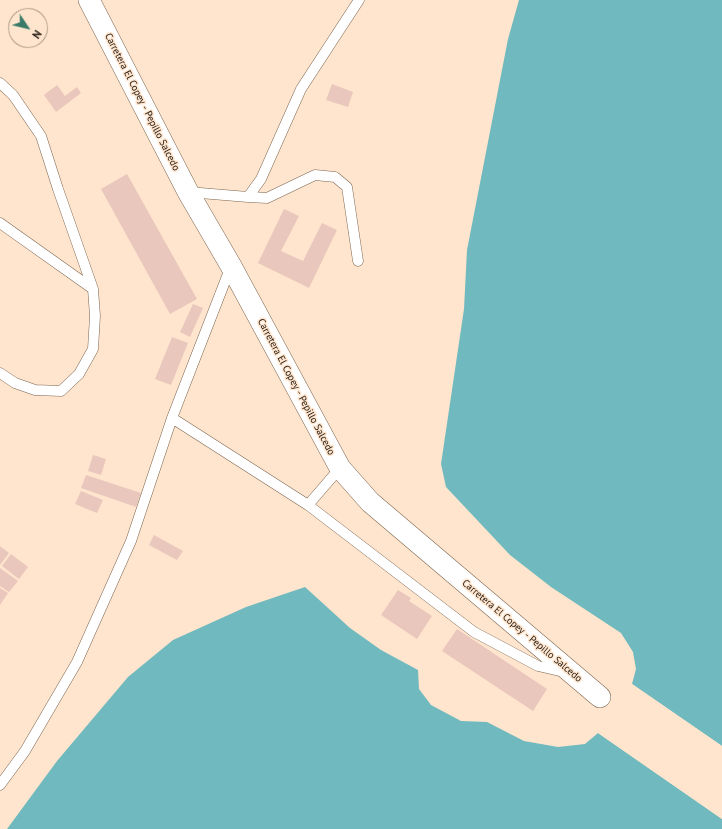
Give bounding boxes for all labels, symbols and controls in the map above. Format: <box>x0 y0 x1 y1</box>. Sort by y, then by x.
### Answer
north arrow <box>8 8 48 48</box>
text: N <box>29 27 45 41</box>
street label: Carretera El Copey - Pepillo Salcedo <box>102 31 182 173</box>
street label: Carretera El Copey - Pepillo Salcedo <box>255 317 337 457</box>
street label: Carretera El Copey - Pepillo Salcedo <box>460 577 584 685</box>

